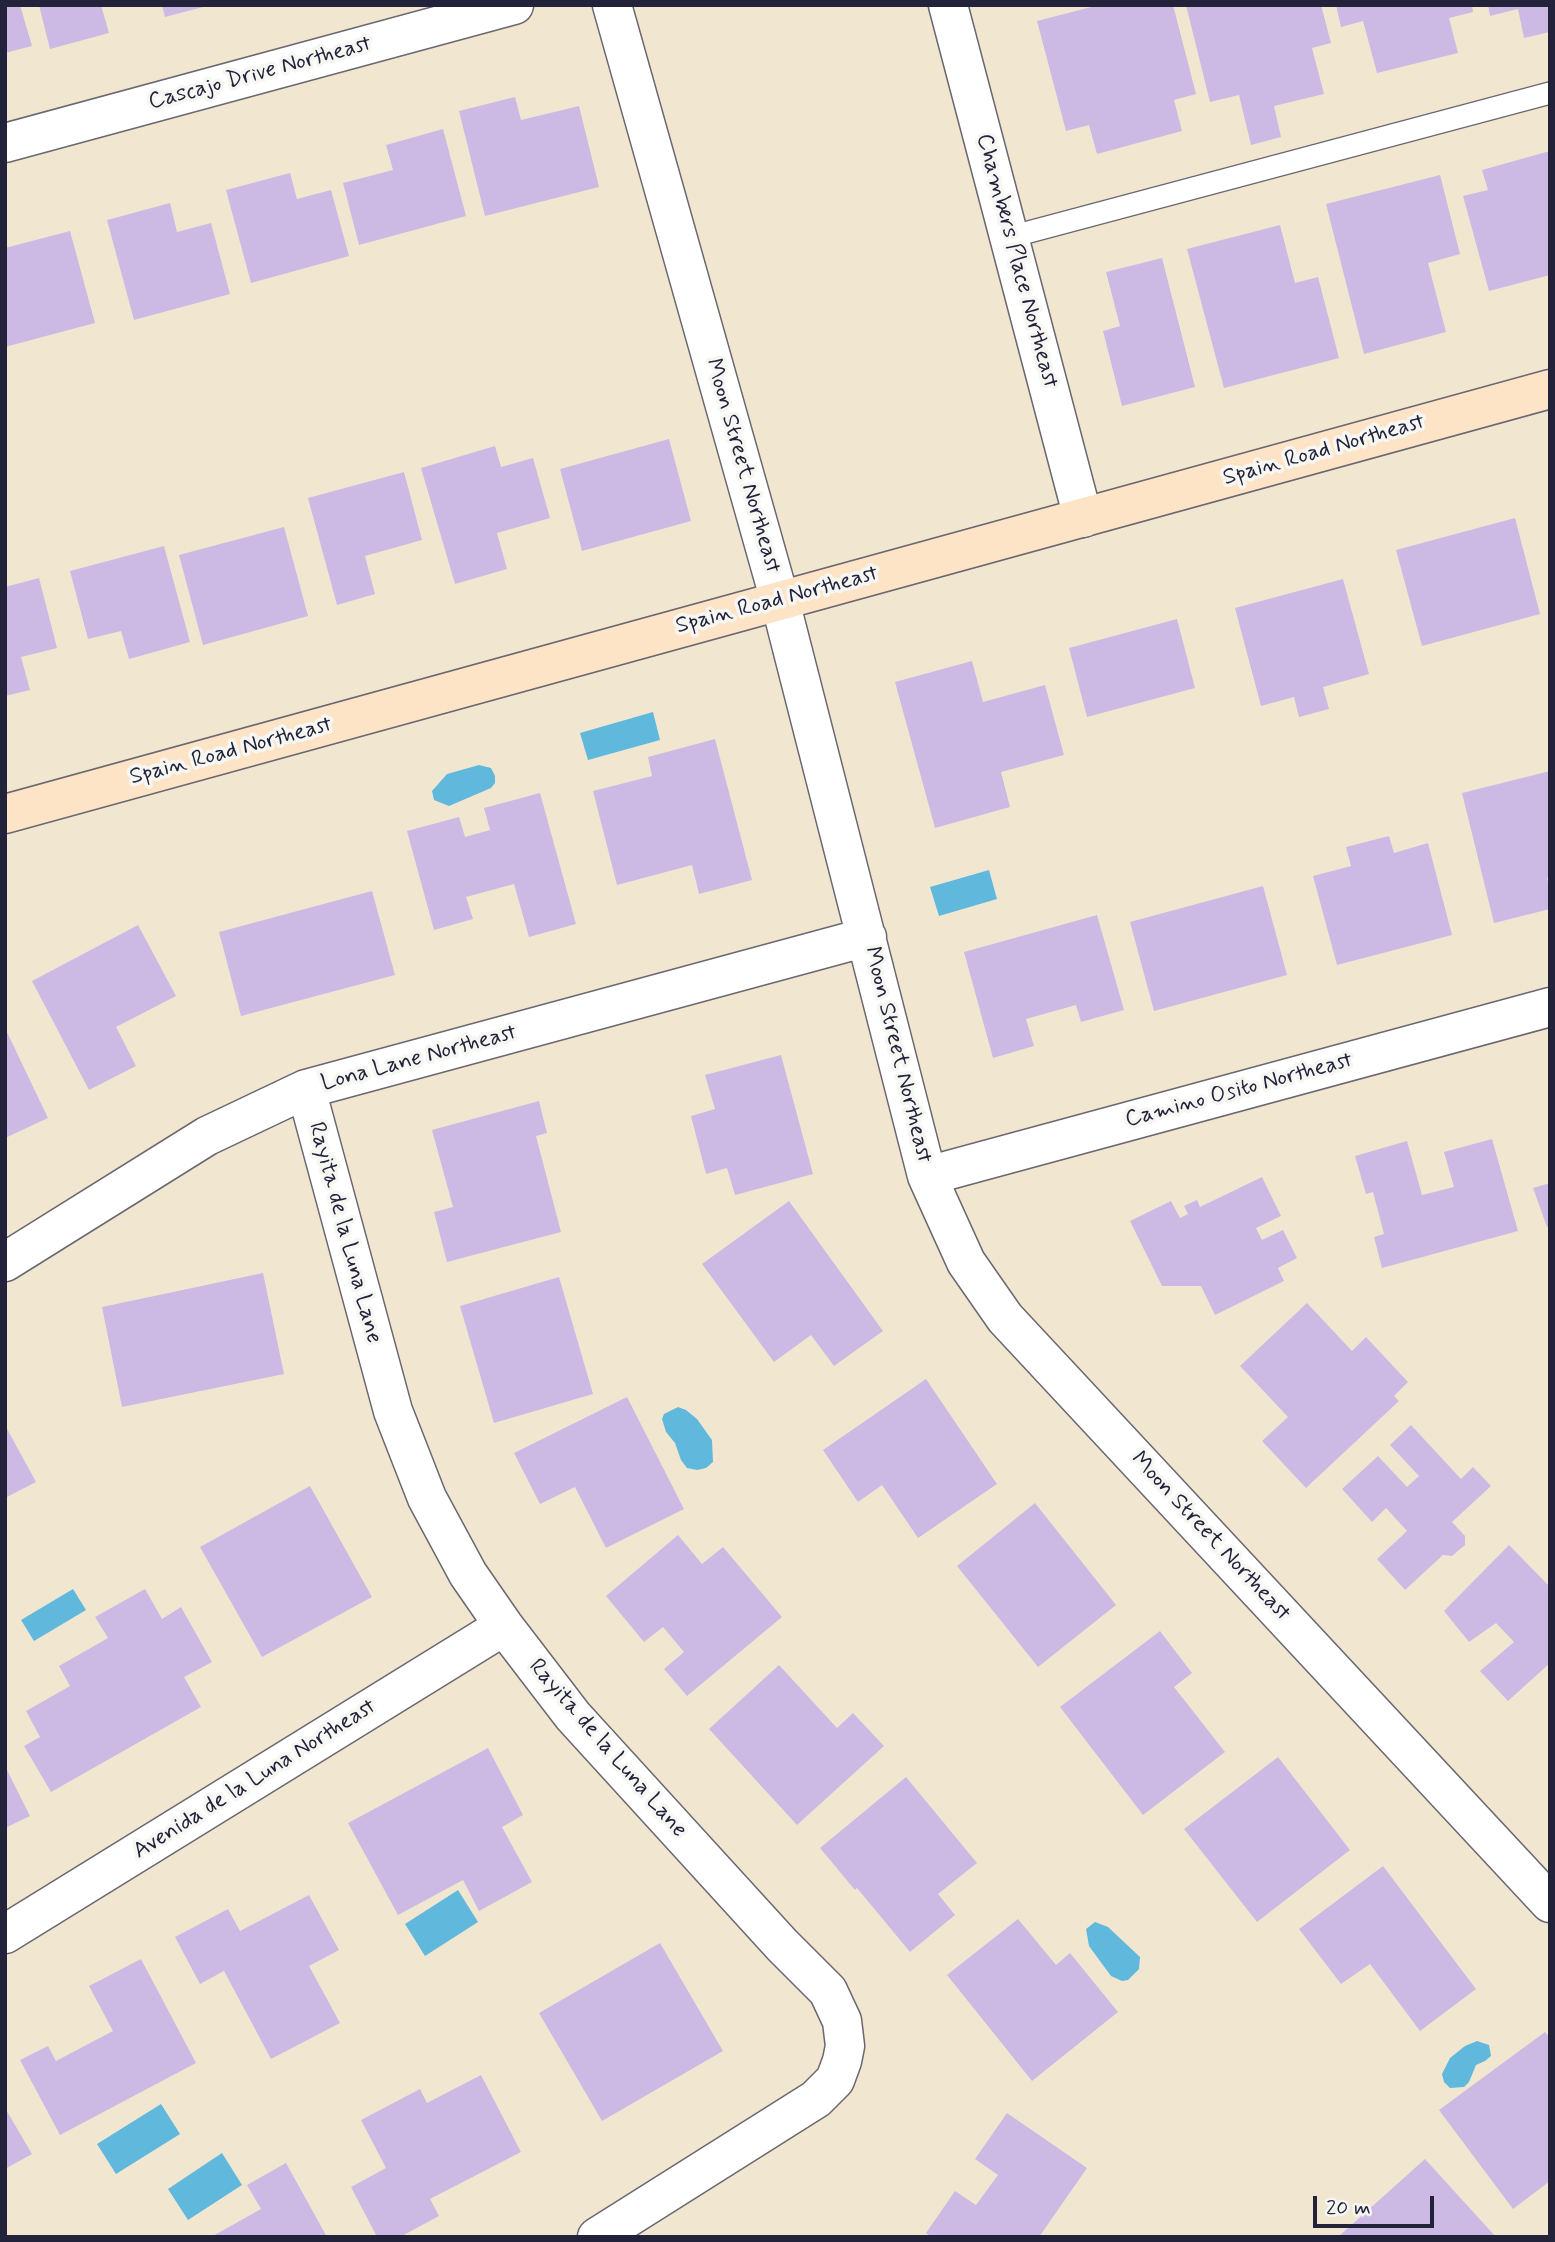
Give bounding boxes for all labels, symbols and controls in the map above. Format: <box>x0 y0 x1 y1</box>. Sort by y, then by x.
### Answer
street label: Cascajo Drive Northeast <box>146 31 374 117</box>
street label: Chambers Place Northeast <box>969 131 1063 391</box>
street label: Moon Street Northeast <box>698 356 786 576</box>
street label: Spain Road Northeast <box>1220 409 1428 493</box>
street label: Spain Road Northeast <box>673 561 881 641</box>
street label: Spain Road Northeast <box>127 712 335 792</box>
street label: Moon Street Northeast <box>857 944 937 1166</box>
street label: Lona Lane Northeast <box>318 1020 520 1098</box>
street label: Camino Osito Northeast <box>1122 1047 1356 1135</box>
street label: Rayita de la Luna Lane <box>301 1119 387 1347</box>
street label: Moon Street Northeast <box>1124 1446 1296 1628</box>
street label: Rayita de la Luna Lane <box>522 1654 692 1844</box>
street label: Avenida de la Luna Northeast <box>129 1694 381 1866</box>
scale bar <box>1317 2182 1438 2226</box>
text: 20 m <box>1326 2194 1371 2222</box>

